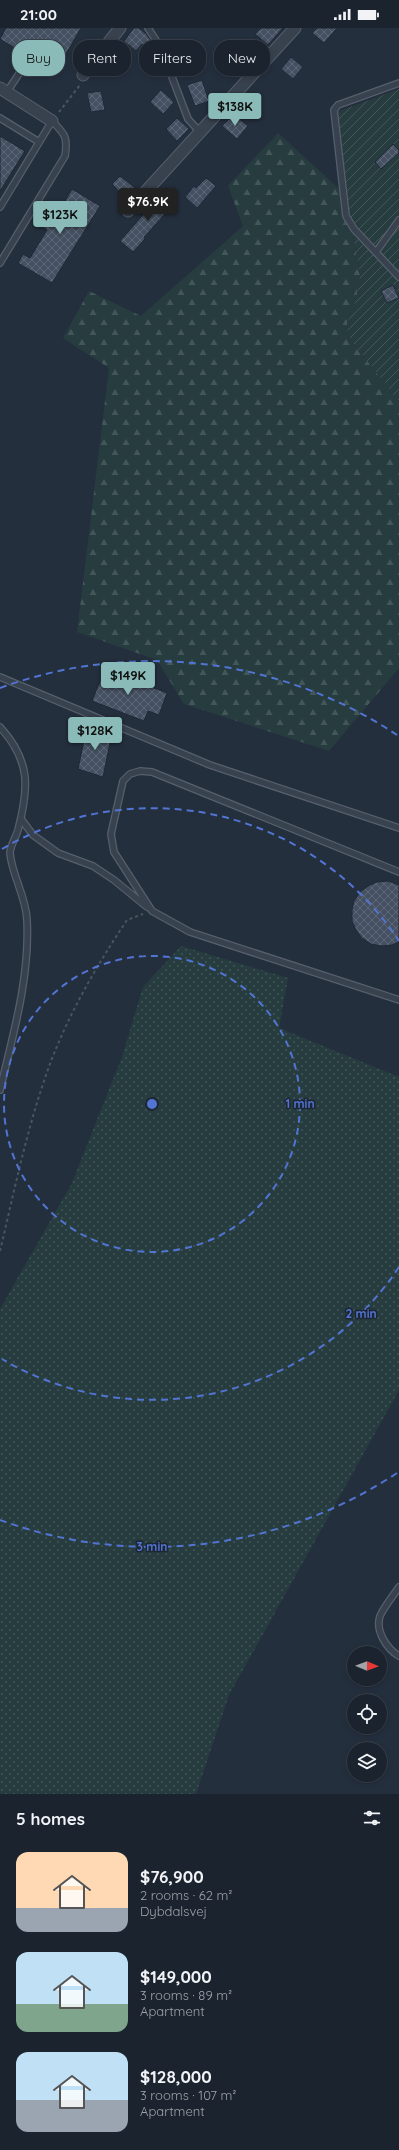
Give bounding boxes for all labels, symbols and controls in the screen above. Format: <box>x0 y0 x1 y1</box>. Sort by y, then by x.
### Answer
text: 21:00 <box>20 5 57 24</box>
chip: Buy <box>12 40 65 76</box>
chip: Rent <box>73 40 131 76</box>
chip: Filters <box>139 40 206 76</box>
chip: New <box>214 40 270 76</box>
pin: $138K <box>207 93 263 127</box>
text: $138K <box>217 98 253 114</box>
pin: $76.9K <box>115 188 181 222</box>
text: $76.9K <box>128 193 168 209</box>
pin: $123K <box>32 201 88 235</box>
text: $123K <box>42 206 78 222</box>
pin: $149K <box>100 662 156 696</box>
text: $149K <box>110 667 146 683</box>
pin: $128K <box>67 717 123 751</box>
text: $128K <box>77 722 113 738</box>
text: 1 min <box>285 1096 315 1111</box>
centre of rings <box>145 1097 159 1111</box>
text: 2 min <box>345 1306 377 1321</box>
text: 3 min <box>137 1539 167 1554</box>
north arrow <box>347 1646 387 1686</box>
map controls <box>347 1646 387 1782</box>
button: locate <box>347 1694 387 1734</box>
button: layers <box>347 1742 387 1782</box>
icon: filters <box>361 1807 383 1829</box>
text: 5 homes <box>16 1808 85 1829</box>
text: $76,900 <box>140 1866 204 1887</box>
icon: home <box>48 1868 96 1916</box>
text: 2 rooms · 62 m² <box>140 1887 232 1903</box>
text: Dybdalsvej <box>140 1903 207 1919</box>
text: $149,000 <box>140 1966 212 1987</box>
icon: home <box>48 1968 96 2016</box>
text: 3 rooms · 89 m² <box>140 1987 232 2003</box>
text: Apartment <box>140 2003 205 2019</box>
text: $128,000 <box>140 2066 212 2087</box>
icon: home <box>48 2068 96 2116</box>
text: 3 rooms · 107 m² <box>140 2087 236 2103</box>
text: Apartment <box>140 2103 205 2119</box>

